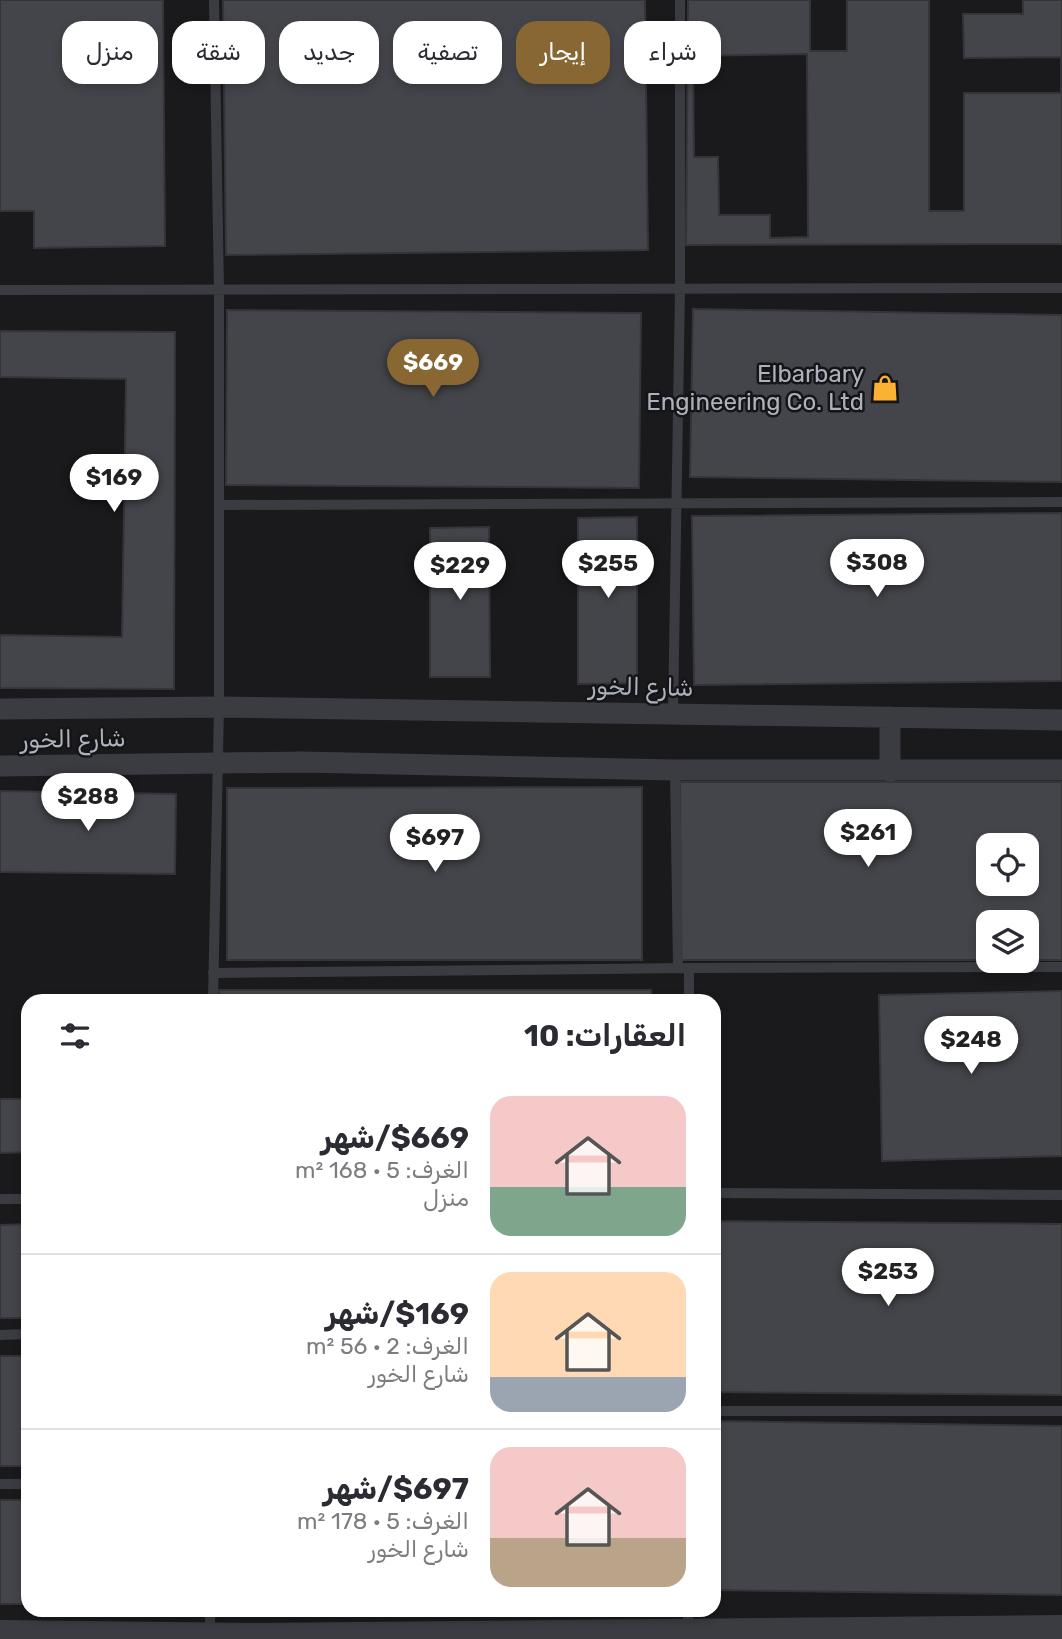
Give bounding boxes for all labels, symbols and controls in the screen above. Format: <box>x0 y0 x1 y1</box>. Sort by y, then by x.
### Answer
chip: منزل <box>62 21 158 84</box>
chip: شقة <box>172 21 265 84</box>
chip: جديد <box>279 21 379 84</box>
chip: تصفية <box>393 21 502 84</box>
chip: إيجار <box>516 21 610 84</box>
chip: شراء <box>624 21 721 84</box>
pin: $669 <box>392 340 474 399</box>
text: $669 <box>403 348 463 376</box>
place label: Elbarbary Engineering Co. Ltd <box>646 360 864 416</box>
shop icon: Elbarbary Engineering Co. Ltd <box>870 373 900 403</box>
pin: $169 <box>73 454 155 514</box>
text: $169 <box>86 463 142 491</box>
pin: $255 <box>567 540 649 600</box>
pin: $308 <box>836 540 918 599</box>
pin: $229 <box>419 542 501 602</box>
text: $308 <box>846 548 908 576</box>
text: $255 <box>578 549 638 577</box>
text: $229 <box>430 551 490 579</box>
street label: شارع الخور <box>586 672 694 704</box>
street label: شارع الخور <box>18 724 126 756</box>
pin: $288 <box>47 774 129 833</box>
text: $288 <box>57 782 119 810</box>
pin: $261 <box>827 810 909 869</box>
pin: $697 <box>394 814 476 874</box>
text: $261 <box>840 818 896 846</box>
text: $697 <box>406 823 464 851</box>
map controls <box>976 833 1039 973</box>
button: locate <box>976 833 1039 896</box>
button: layers <box>976 910 1039 973</box>
pin: $248 <box>930 1016 1012 1076</box>
icon: filters <box>56 1017 94 1055</box>
text: العقارات: 10 <box>524 1018 686 1054</box>
text: $248 <box>940 1025 1002 1053</box>
text: $669/شهر <box>321 1120 469 1156</box>
icon: home <box>546 1124 630 1208</box>
text: الغرف: 5 · 168 m² <box>295 1156 469 1184</box>
text: منزل <box>423 1184 469 1212</box>
pin: $253 <box>847 1248 929 1308</box>
text: $253 <box>858 1257 918 1285</box>
text: $169/شهر <box>326 1296 469 1332</box>
icon: home <box>546 1300 630 1384</box>
text: الغرف: 2 · 56 m² <box>306 1332 469 1360</box>
text: شارع الخور <box>368 1360 469 1388</box>
text: $697/شهر <box>323 1471 469 1507</box>
icon: home <box>546 1475 630 1559</box>
text: الغرف: 5 · 178 m² <box>297 1507 469 1535</box>
text: شارع الخور <box>368 1535 469 1563</box>

